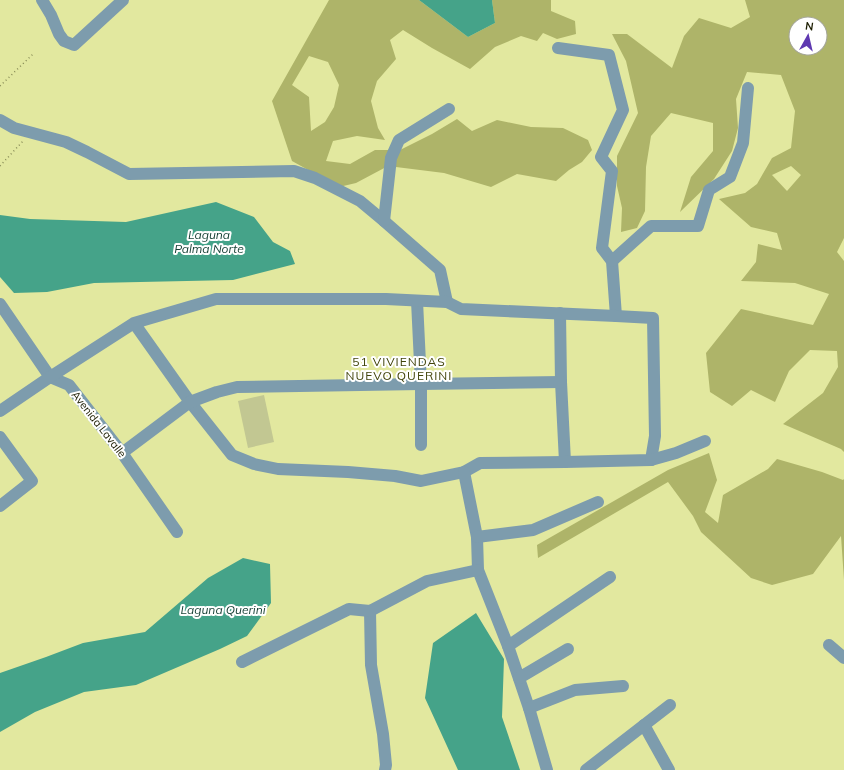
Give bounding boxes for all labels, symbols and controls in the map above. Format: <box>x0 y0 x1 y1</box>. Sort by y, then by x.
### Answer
north arrow <box>788 16 828 56</box>
text: N <box>804 19 814 34</box>
water label: Laguna Palma Norte <box>174 227 244 256</box>
district label: 51 VIVIENDAS NUEVO QUERINI <box>346 354 452 383</box>
street label: Avenida Lavalle <box>69 388 129 460</box>
water label: Laguna Querini <box>180 602 266 617</box>

